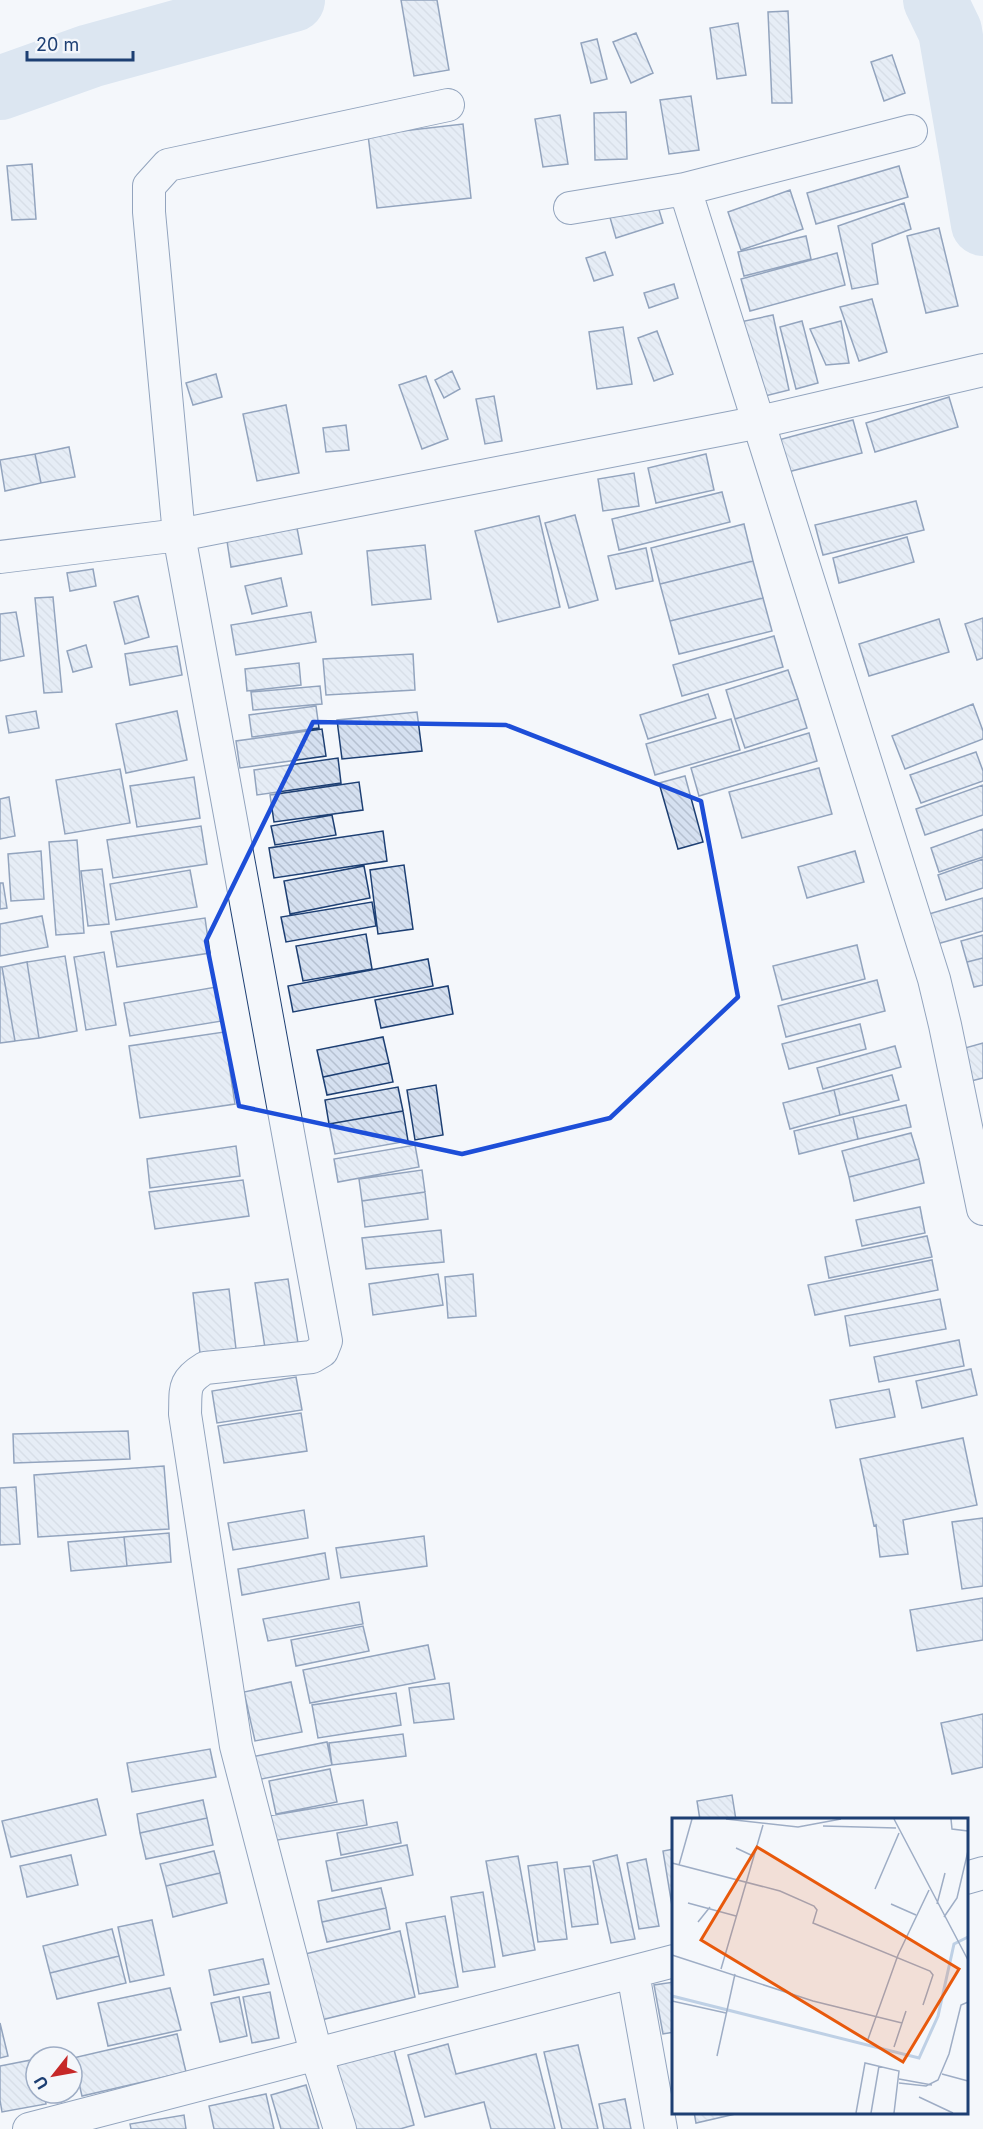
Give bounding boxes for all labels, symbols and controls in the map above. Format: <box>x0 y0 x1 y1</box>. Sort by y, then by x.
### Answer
scale bar <box>27 24 134 62</box>
text: 20 m <box>36 34 79 55</box>
inset map <box>672 1818 968 2114</box>
north arrow <box>24 2045 84 2105</box>
text: U <box>30 2073 53 2093</box>

